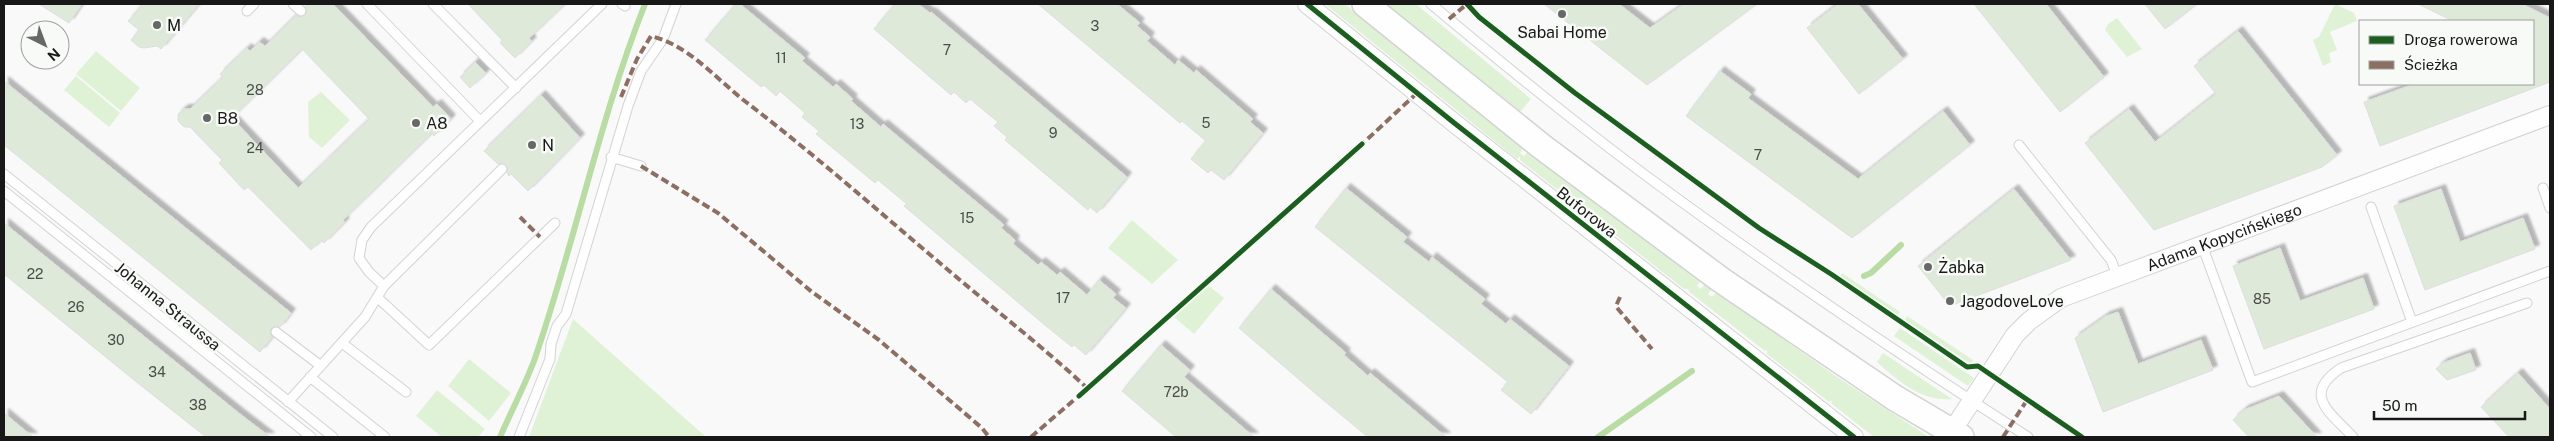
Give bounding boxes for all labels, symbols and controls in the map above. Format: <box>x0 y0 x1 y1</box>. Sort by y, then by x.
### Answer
marker: Sabai Home <box>1556 8 1568 20</box>
place label: M <box>167 16 181 35</box>
house number: 3 <box>1091 18 1100 34</box>
marker: M <box>151 19 163 31</box>
north arrow <box>20 20 70 70</box>
legend <box>2359 20 2534 85</box>
place label: Sabai Home <box>1517 23 1607 42</box>
text: Droga rowerowa <box>2404 31 2518 48</box>
house number: 7 <box>943 42 951 58</box>
text: N <box>44 45 63 64</box>
house number: 11 <box>775 50 787 66</box>
text: Ścieżka <box>2404 55 2458 73</box>
house number: 28 <box>246 82 264 98</box>
place label: B8 <box>217 109 238 128</box>
marker: B8 <box>201 112 213 124</box>
place label: A8 <box>426 114 448 133</box>
house number: 5 <box>1202 115 1211 131</box>
house number: 13 <box>850 116 864 132</box>
marker: A8 <box>410 117 422 129</box>
house number: 9 <box>1049 125 1058 141</box>
place label: N <box>542 136 554 155</box>
marker: N <box>526 139 538 151</box>
house number: 24 <box>246 140 264 156</box>
house number: 7 <box>1754 147 1762 163</box>
street label: Buforowa <box>1553 183 1621 242</box>
street label: Adama Kopycińskiego <box>2144 200 2304 275</box>
house number: 15 <box>960 210 974 226</box>
place label: Żabka <box>1938 257 1984 277</box>
street label: Johanna Straussa <box>111 258 224 355</box>
marker: Żabka <box>1922 261 1934 273</box>
house number: 22 <box>27 266 43 282</box>
house number: 17 <box>1056 290 1070 306</box>
house number: 85 <box>2253 291 2271 307</box>
place label: JagodoveLove <box>1960 292 2064 311</box>
marker: JagodoveLove <box>1944 295 1956 307</box>
house number: 26 <box>67 299 85 315</box>
house number: 30 <box>107 332 125 348</box>
house number: 34 <box>148 364 166 380</box>
house number: 72b <box>1163 384 1189 400</box>
scale bar <box>2374 388 2525 420</box>
house number: 38 <box>189 397 207 413</box>
text: 50 m <box>2382 397 2417 414</box>

